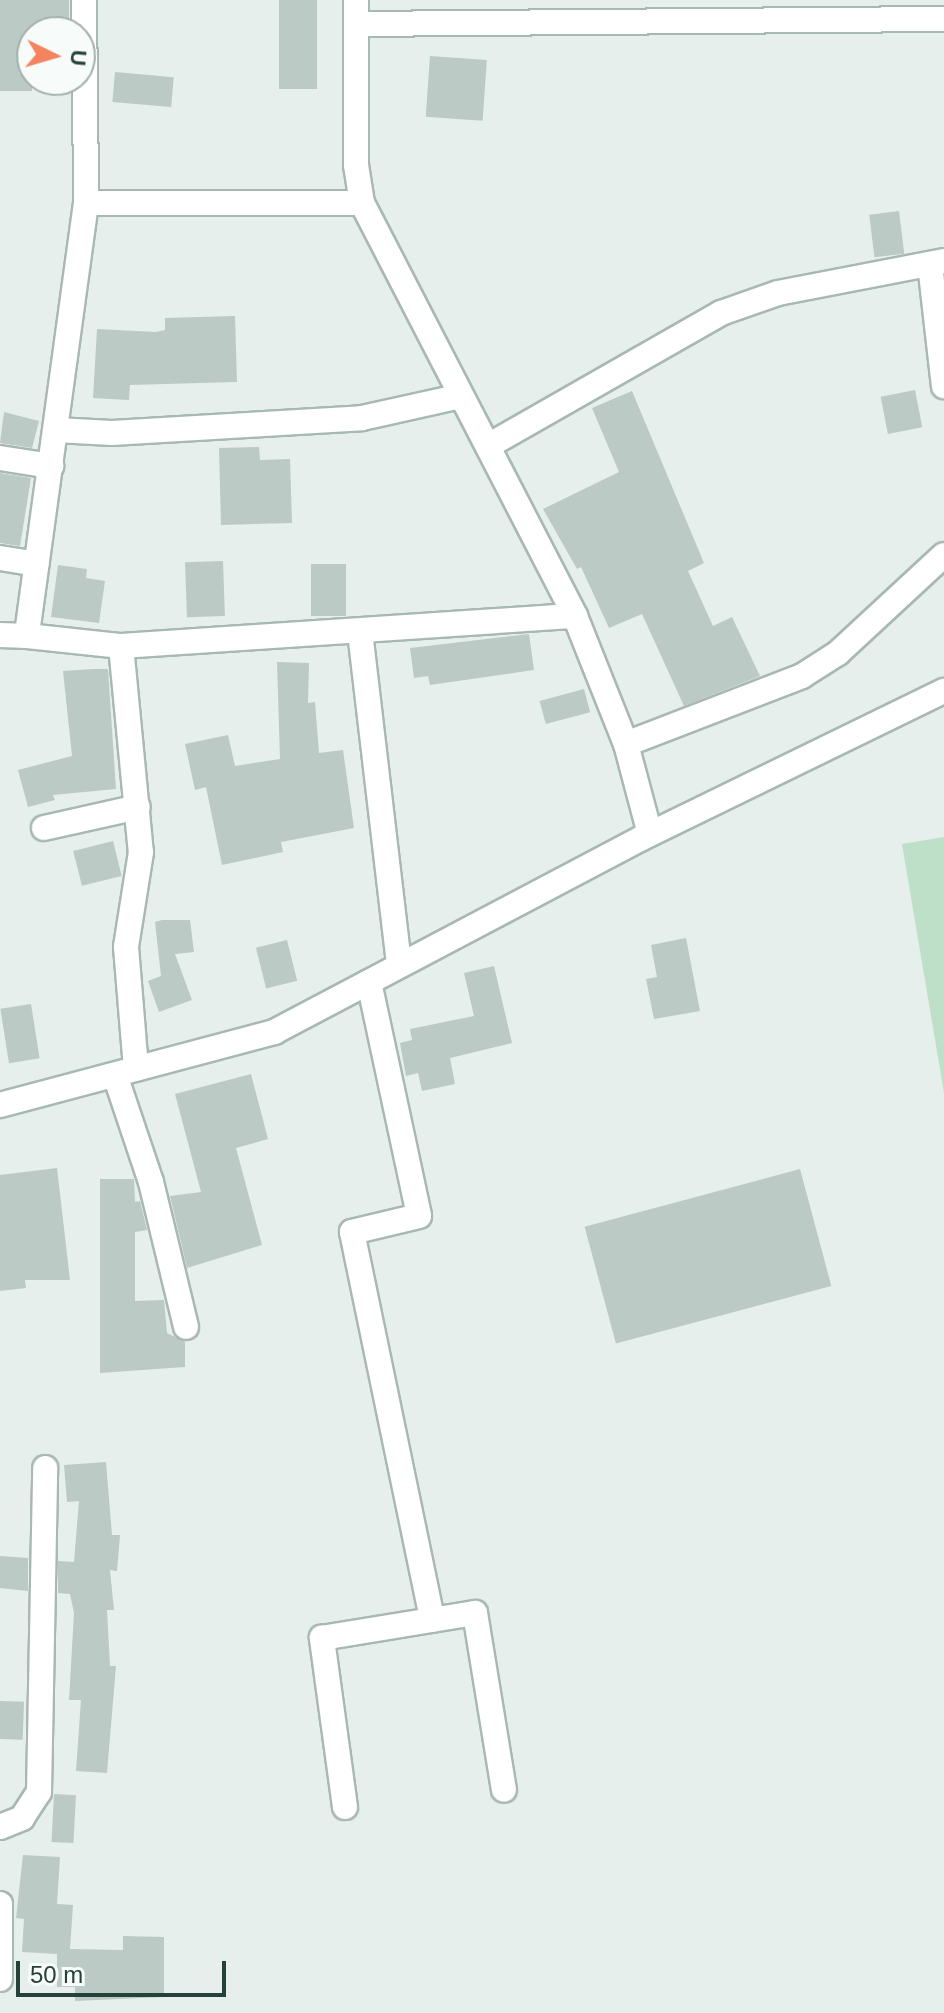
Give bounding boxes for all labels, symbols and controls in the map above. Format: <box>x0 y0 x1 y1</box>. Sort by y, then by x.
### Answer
north arrow <box>16 16 96 96</box>
text: U <box>65 49 92 67</box>
scale bar <box>20 1945 230 1995</box>
text: 50 m <box>30 1961 83 1988</box>

